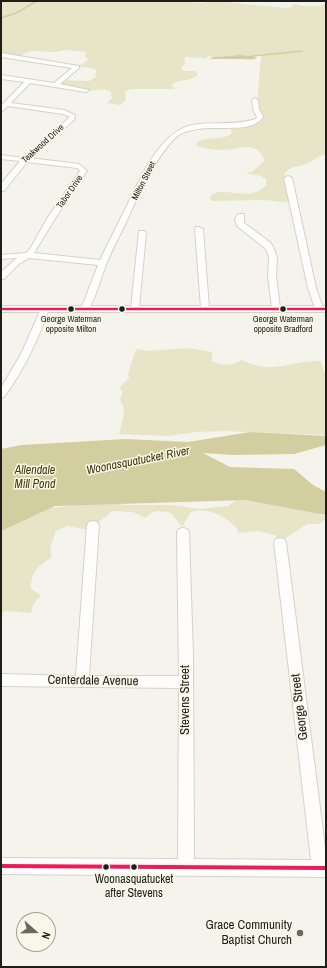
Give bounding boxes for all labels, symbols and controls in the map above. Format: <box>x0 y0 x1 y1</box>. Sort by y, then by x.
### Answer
street label: Teakwood Drive <box>20 122 66 166</box>
street label: Milton Street <box>130 160 158 202</box>
street label: Tabor Drive <box>55 173 85 211</box>
marker: George Waterman opposite Milton <box>66 304 76 314</box>
unlabelled marker <box>117 304 127 314</box>
marker: George Waterman opposite Bradford <box>278 304 288 314</box>
place label: George Waterman opposite Milton <box>41 315 101 336</box>
place label: George Waterman opposite Bradford <box>253 315 313 336</box>
water label: Woonasquatucket River <box>85 444 191 478</box>
water label: Allendale Mill Pond <box>14 464 56 492</box>
street label: Stevens Street <box>178 665 194 735</box>
street label: Centerdale Avenue <box>47 672 139 690</box>
street label: George Street <box>288 673 312 741</box>
unlabelled marker <box>101 862 111 872</box>
marker: Woonasquatucket after Stevens <box>129 862 139 872</box>
place label: Woonasquatucket after Stevens <box>95 873 173 901</box>
north arrow <box>16 912 56 952</box>
place label: Grace Community Baptist Church <box>206 918 292 949</box>
marker: Grace Community Baptist Church <box>295 928 305 938</box>
text: N <box>39 930 54 941</box>

